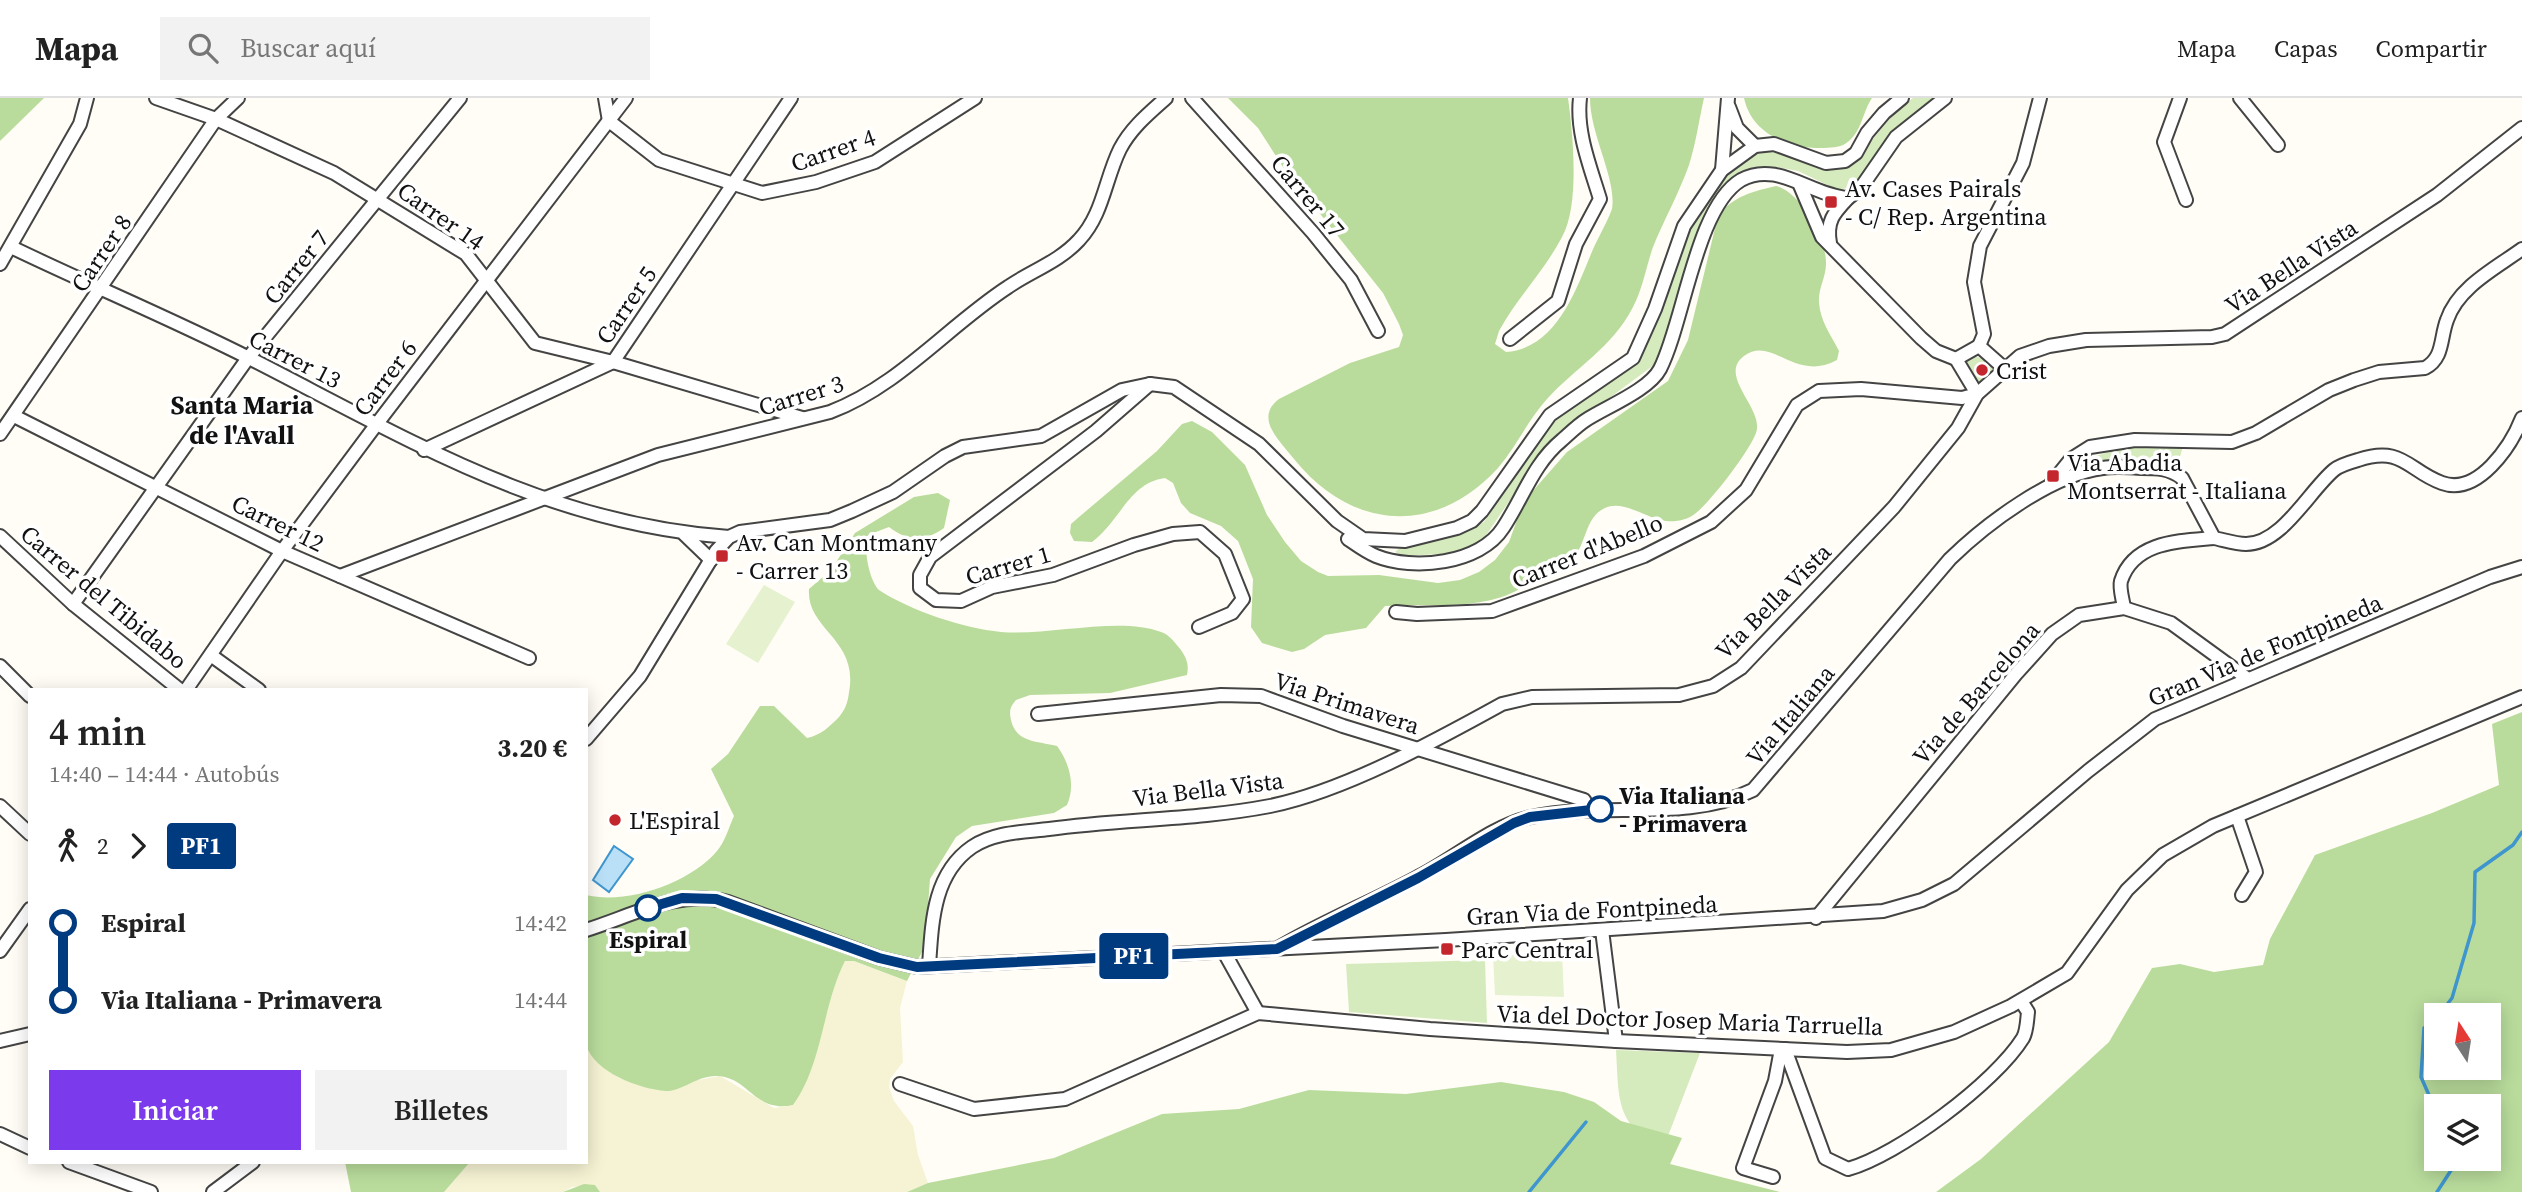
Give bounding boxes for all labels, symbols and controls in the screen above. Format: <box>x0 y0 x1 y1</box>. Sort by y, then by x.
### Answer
search box <box>160 17 650 80</box>
text: Mapa <box>35 26 118 71</box>
icon: search <box>184 29 222 67</box>
text: Buscar aquí <box>240 30 376 66</box>
text: Mapa <box>2177 32 2236 65</box>
text: Capas <box>2274 32 2338 65</box>
text: Compartir <box>2376 32 2487 65</box>
street label: Carrer 4 <box>786 120 880 180</box>
street label: Carrer 17 <box>1263 147 1353 245</box>
place label: Av. Cases Pairals - C/ Rep. Argentina <box>1845 172 2048 233</box>
street label: Carrer 14 <box>391 174 491 258</box>
marker: Av. Cases Pairals - C/ Rep. Argentina <box>1823 194 1839 210</box>
street label: Carrer 8 <box>63 208 139 298</box>
street label: Via Bella Vista <box>2218 210 2364 321</box>
street label: Carrer 7 <box>256 223 336 311</box>
street label: Carrer 5 <box>588 260 664 350</box>
street label: Carrer 13 <box>243 322 347 396</box>
street label: Carrer 6 <box>346 333 424 423</box>
place label: Crist <box>1996 354 2047 387</box>
marker: Crist <box>1974 362 1990 378</box>
street label: Carrer 3 <box>754 366 848 424</box>
district label: Santa Maria de l'Avall <box>170 387 314 453</box>
place label: Via Abadia Montserrat - Italiana <box>2067 446 2288 507</box>
marker: Via Abadia Montserrat - Italiana <box>2045 468 2061 484</box>
street label: Carrer 12 <box>226 486 330 560</box>
street label: Carrer d'Abello <box>1507 506 1667 596</box>
street label: Carrer del Tibidabo <box>14 517 194 677</box>
place label: Av. Can Montmany - Carrer 13 <box>736 526 938 587</box>
street label: Via Bella Vista <box>1708 535 1839 666</box>
street label: Carrer 1 <box>961 537 1055 593</box>
marker: Av. Can Montmany - Carrer 13 <box>714 548 730 564</box>
street label: Gran Via de Fontpineda <box>2143 585 2388 714</box>
street label: Via de Barcelona <box>1905 614 2048 772</box>
street label: Via Italiana <box>1738 657 1842 772</box>
street label: Via Primavera <box>1270 664 1425 742</box>
text: 4 min <box>49 706 147 758</box>
text: 3.20 € <box>497 730 567 766</box>
text: 14:40 – 14:44 · Autobús <box>49 758 279 790</box>
street label: Via Bella Vista <box>1131 763 1286 815</box>
place label: Via Italiana - Primavera <box>1619 779 1748 840</box>
marker: Via Italiana - Primavera <box>1587 796 1613 822</box>
place label: L'Espiral <box>629 804 720 837</box>
marker: L'Espiral <box>607 812 623 828</box>
icon: walk <box>49 827 87 865</box>
icon: forward <box>119 827 157 865</box>
text: PF1 <box>181 829 222 862</box>
text: 2 <box>97 830 109 862</box>
street label: Gran Via de Fontpineda <box>1466 887 1719 933</box>
marker: Espiral <box>635 895 661 921</box>
text: Espiral <box>101 905 186 941</box>
text: 14:42 <box>514 907 567 939</box>
place label: Espiral <box>609 923 687 956</box>
line badge: PF1 <box>1094 933 1174 979</box>
place label: Parc Central <box>1461 933 1593 966</box>
text: PF1 <box>1113 939 1155 972</box>
marker: Parc Central <box>1439 941 1455 957</box>
text: Via Italiana - Primavera <box>101 982 382 1018</box>
text: 14:44 <box>514 984 567 1016</box>
street label: Via del Doctor Josep Maria Tarruella <box>1496 997 1885 1043</box>
north arrow <box>2424 1003 2501 1080</box>
map controls <box>2424 1003 2501 1171</box>
button: Iniciar <box>49 1070 301 1150</box>
button: Billetes <box>315 1070 567 1150</box>
button: layers <box>2424 1094 2501 1171</box>

